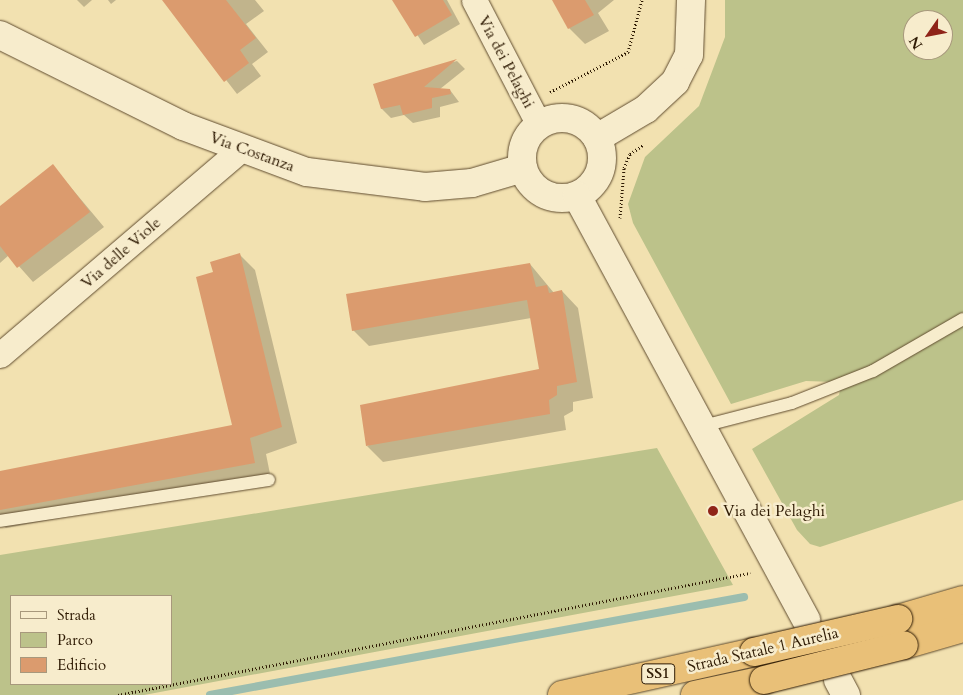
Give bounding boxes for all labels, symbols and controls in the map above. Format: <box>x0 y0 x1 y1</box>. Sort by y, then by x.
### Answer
north arrow <box>903 10 953 60</box>
street label: Via dei Pelaghi <box>474 12 538 112</box>
text: N <box>905 33 927 53</box>
street label: Via Costanza <box>207 128 297 176</box>
street label: Via delle Viole <box>77 213 165 293</box>
place label: Via dei Pelaghi <box>723 501 825 521</box>
marker: Via dei Pelaghi <box>707 505 719 517</box>
legend <box>10 595 172 685</box>
text: Strada <box>57 605 96 625</box>
street label: Strada Statale 1 Aurelia <box>686 623 840 677</box>
text: Parco <box>57 630 93 650</box>
text: Edificio <box>57 655 106 675</box>
road number: SS1 <box>640 662 676 686</box>

